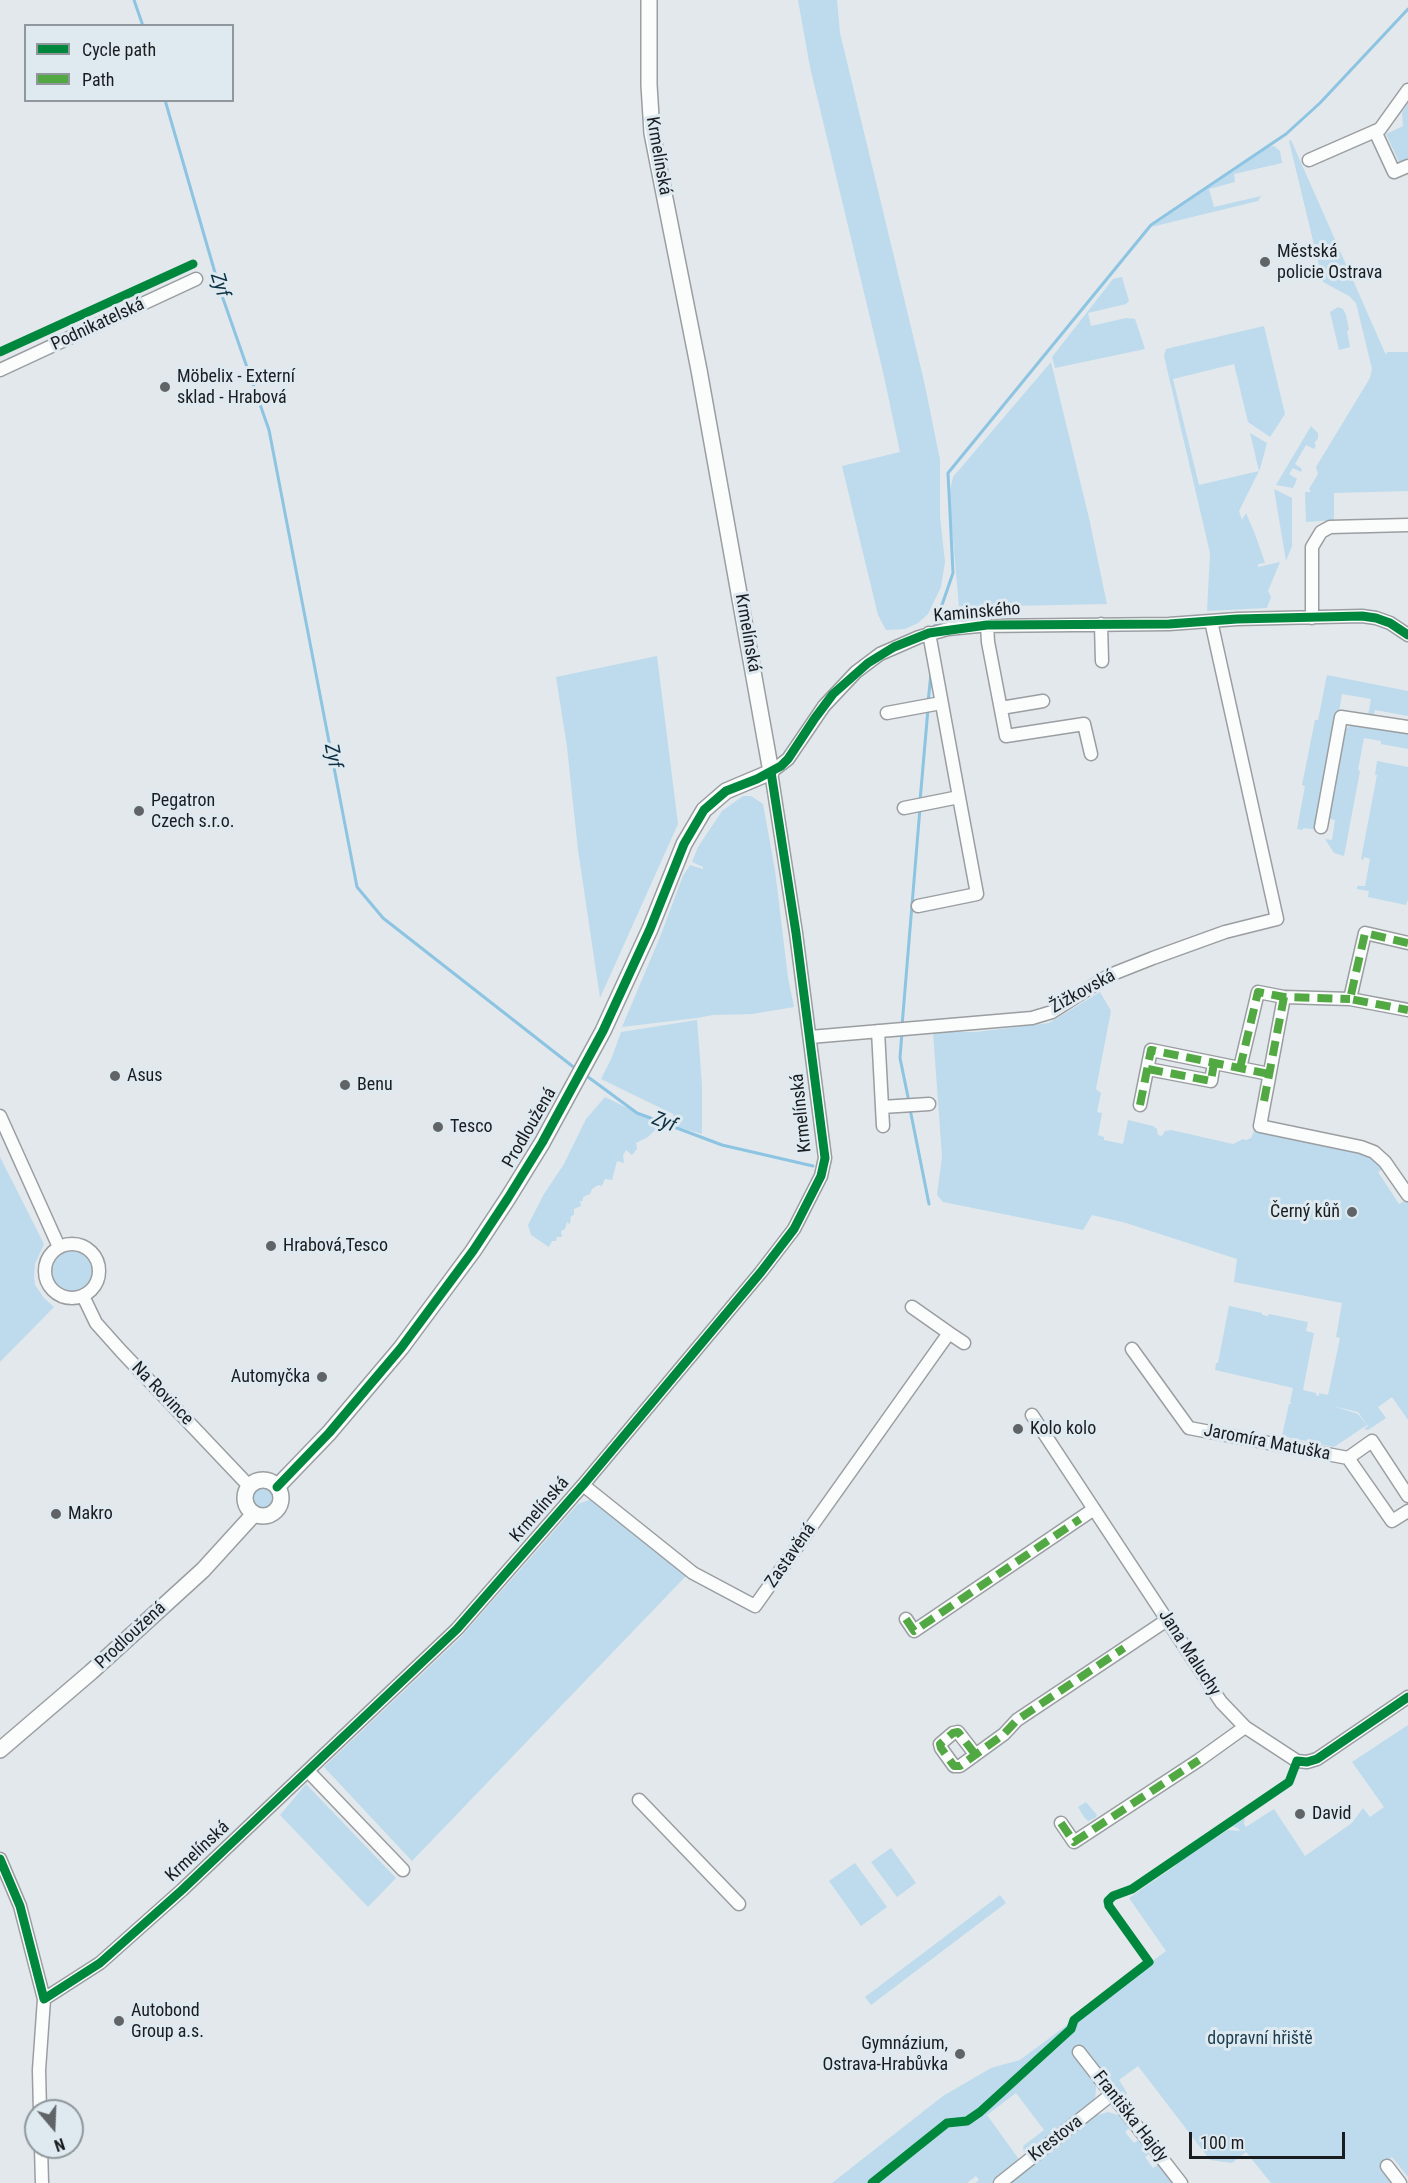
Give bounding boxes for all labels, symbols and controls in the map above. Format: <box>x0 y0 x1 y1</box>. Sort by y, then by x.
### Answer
legend <box>24 24 234 102</box>
text: Cycle path <box>82 39 156 60</box>
text: Path <box>82 69 115 90</box>
street label: Krmelínská <box>640 115 676 197</box>
place label: Městská policie Ostrava <box>1277 241 1382 284</box>
marker: Městská policie Ostrava <box>1258 255 1272 269</box>
water label: Zyf <box>204 270 234 300</box>
street label: Podnikatelská <box>48 294 148 356</box>
place label: Möbelix - Externí sklad - Hrabová <box>177 366 295 409</box>
marker: Möbelix - Externí sklad - Hrabová <box>158 380 172 394</box>
street label: Krmelínská <box>729 592 765 674</box>
street label: Kaminského <box>933 598 1021 628</box>
water label: Zyf <box>318 742 346 770</box>
place label: Pegatron Czech s.r.o. <box>151 790 234 832</box>
marker: Pegatron Czech s.r.o. <box>132 804 146 818</box>
street label: Žižkovská <box>1047 965 1119 1019</box>
place label: Asus <box>127 1065 162 1087</box>
marker: Asus <box>108 1069 122 1083</box>
street label: Krmelínská <box>787 1072 817 1154</box>
place label: Benu <box>357 1074 393 1096</box>
marker: Benu <box>338 1078 352 1092</box>
street label: Prodloužená <box>498 1084 562 1172</box>
water label: Zyf <box>648 1107 680 1139</box>
place label: Tesco <box>450 1116 492 1138</box>
marker: Tesco <box>431 1120 445 1134</box>
place label: Černý kůň <box>1270 1201 1340 1223</box>
marker: Černý kůň <box>1345 1205 1359 1219</box>
place label: Hrabová,Tesco <box>283 1235 388 1257</box>
marker: Hrabová,Tesco <box>264 1239 278 1253</box>
street label: Na Rovince <box>127 1358 197 1430</box>
place label: Automyčka <box>231 1366 310 1388</box>
marker: Automyčka <box>315 1370 329 1384</box>
place label: Kolo kolo <box>1030 1418 1096 1440</box>
street label: Jaromíra Matuška <box>1202 1420 1332 1466</box>
marker: Kolo kolo <box>1011 1422 1025 1436</box>
street label: Krmelínská <box>506 1473 574 1547</box>
place label: Makro <box>68 1503 113 1525</box>
marker: Makro <box>49 1507 63 1521</box>
street label: Zastavěná <box>761 1520 821 1592</box>
street label: Prodloužená <box>91 1598 171 1674</box>
street label: Jana Maluchy <box>1153 1606 1225 1700</box>
place label: David <box>1312 1803 1352 1825</box>
marker: David <box>1293 1807 1307 1821</box>
street label: Krmelínská <box>162 1817 234 1887</box>
place label: Autobond Group a.s. <box>131 2000 204 2042</box>
marker: Autobond Group a.s. <box>112 2014 126 2028</box>
park label: dopravní hřiště <box>1207 2028 1313 2050</box>
place label: Gymnázium, Ostrava-Hrabůvka <box>822 2033 948 2076</box>
marker: Gymnázium, Ostrava-Hrabůvka <box>953 2047 967 2061</box>
street label: Františka Hajdy <box>1088 2067 1172 2167</box>
north arrow <box>24 2099 84 2159</box>
street label: Krestova <box>1025 2111 1087 2167</box>
scale bar <box>1192 2120 1348 2158</box>
text: 100 m <box>1200 2132 1244 2153</box>
text: N <box>52 2134 67 2155</box>

